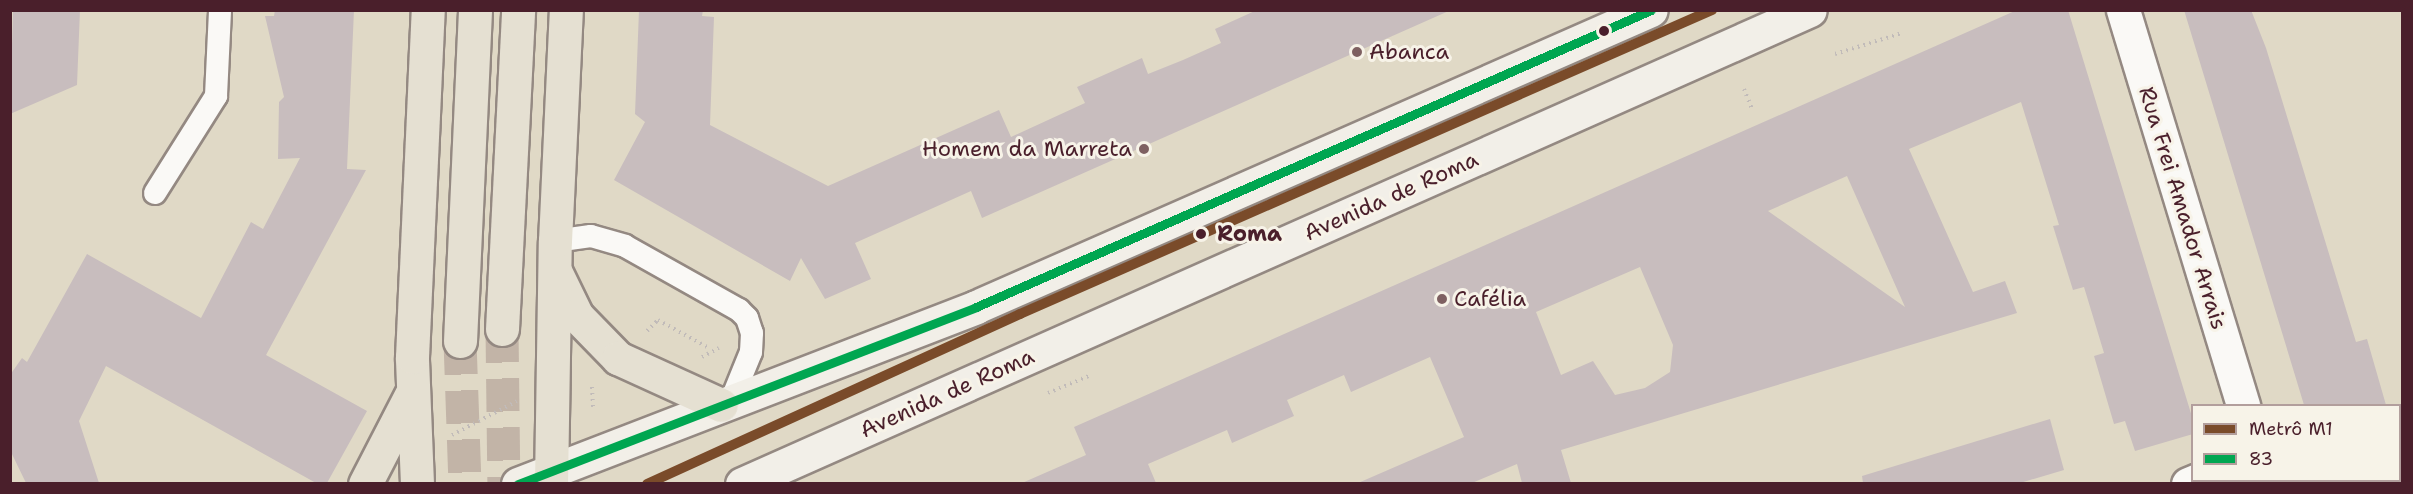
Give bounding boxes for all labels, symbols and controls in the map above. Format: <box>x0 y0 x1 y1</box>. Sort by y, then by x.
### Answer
unlabelled marker <box>1598 25 1610 37</box>
place label: Abanca <box>1369 39 1449 65</box>
marker: Abanca <box>1350 45 1364 59</box>
street label: Rua Frei Amador Arrais <box>2133 83 2233 333</box>
place label: Homem da Marreta <box>922 136 1132 162</box>
marker: Homem da Marreta <box>1137 142 1151 156</box>
street label: Avenida de Roma <box>1300 146 1482 246</box>
place label: Roma <box>1217 221 1282 247</box>
marker: Roma <box>1190 223 1212 245</box>
place label: Cafélia <box>1454 286 1526 312</box>
marker: Cafélia <box>1435 292 1449 306</box>
street label: Avenida de Roma <box>856 343 1038 443</box>
legend <box>2191 404 2401 482</box>
text: Metrô M1 <box>2249 417 2333 441</box>
text: 83 <box>2249 447 2273 471</box>

